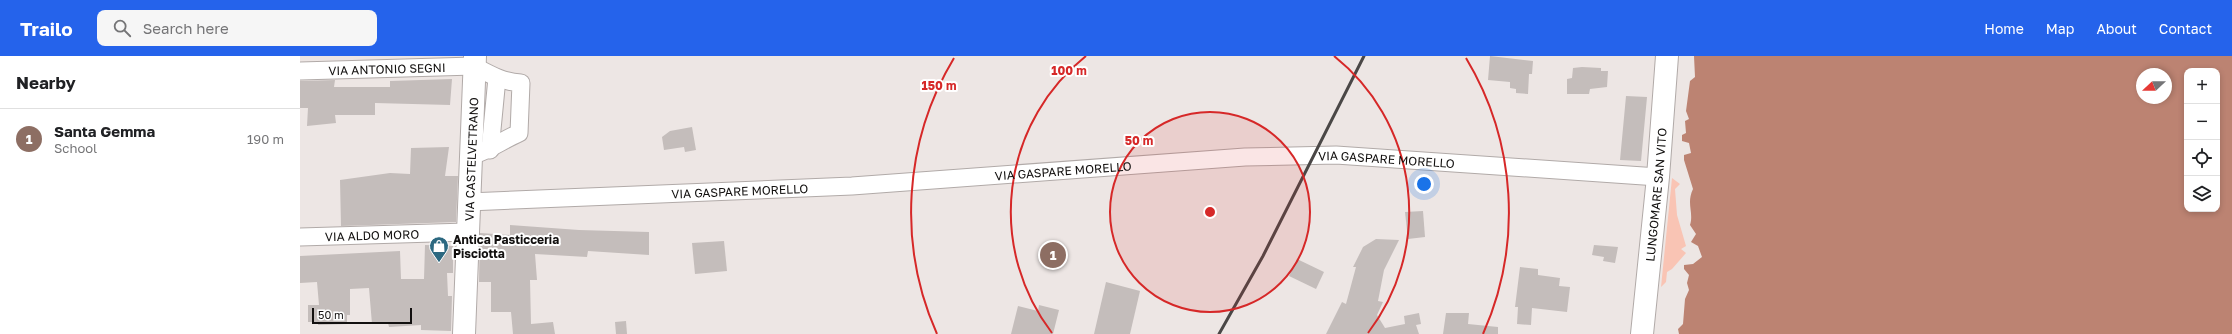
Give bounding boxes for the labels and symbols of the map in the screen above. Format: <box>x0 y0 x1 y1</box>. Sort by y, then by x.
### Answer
street label: VIA ANTONIO SEGNI <box>328 59 446 78</box>
text: 100 m <box>1051 63 1087 78</box>
north arrow <box>2136 68 2172 104</box>
text: 150 m <box>922 78 956 93</box>
street label: VIA CASTELVETRANO <box>461 97 481 221</box>
street label: LUNGOMARE SAN VITO <box>1642 127 1669 262</box>
text: 50 m <box>1125 133 1153 148</box>
street label: VIA GASPARE MORELLO <box>1318 147 1455 171</box>
street label: VIA GASPARE MORELLO <box>994 158 1132 183</box>
your location <box>1414 174 1434 194</box>
street label: VIA GASPARE MORELLO <box>671 180 809 201</box>
centre of rings <box>1203 205 1217 219</box>
street label: VIA ALDO MORO <box>325 226 419 244</box>
place label: Antica Pasticceria Pisciotta <box>453 232 559 261</box>
shop icon: Antica Pasticceria Pisciotta <box>428 235 450 263</box>
pin: 1 <box>1040 240 1066 270</box>
scale bar <box>312 306 412 325</box>

